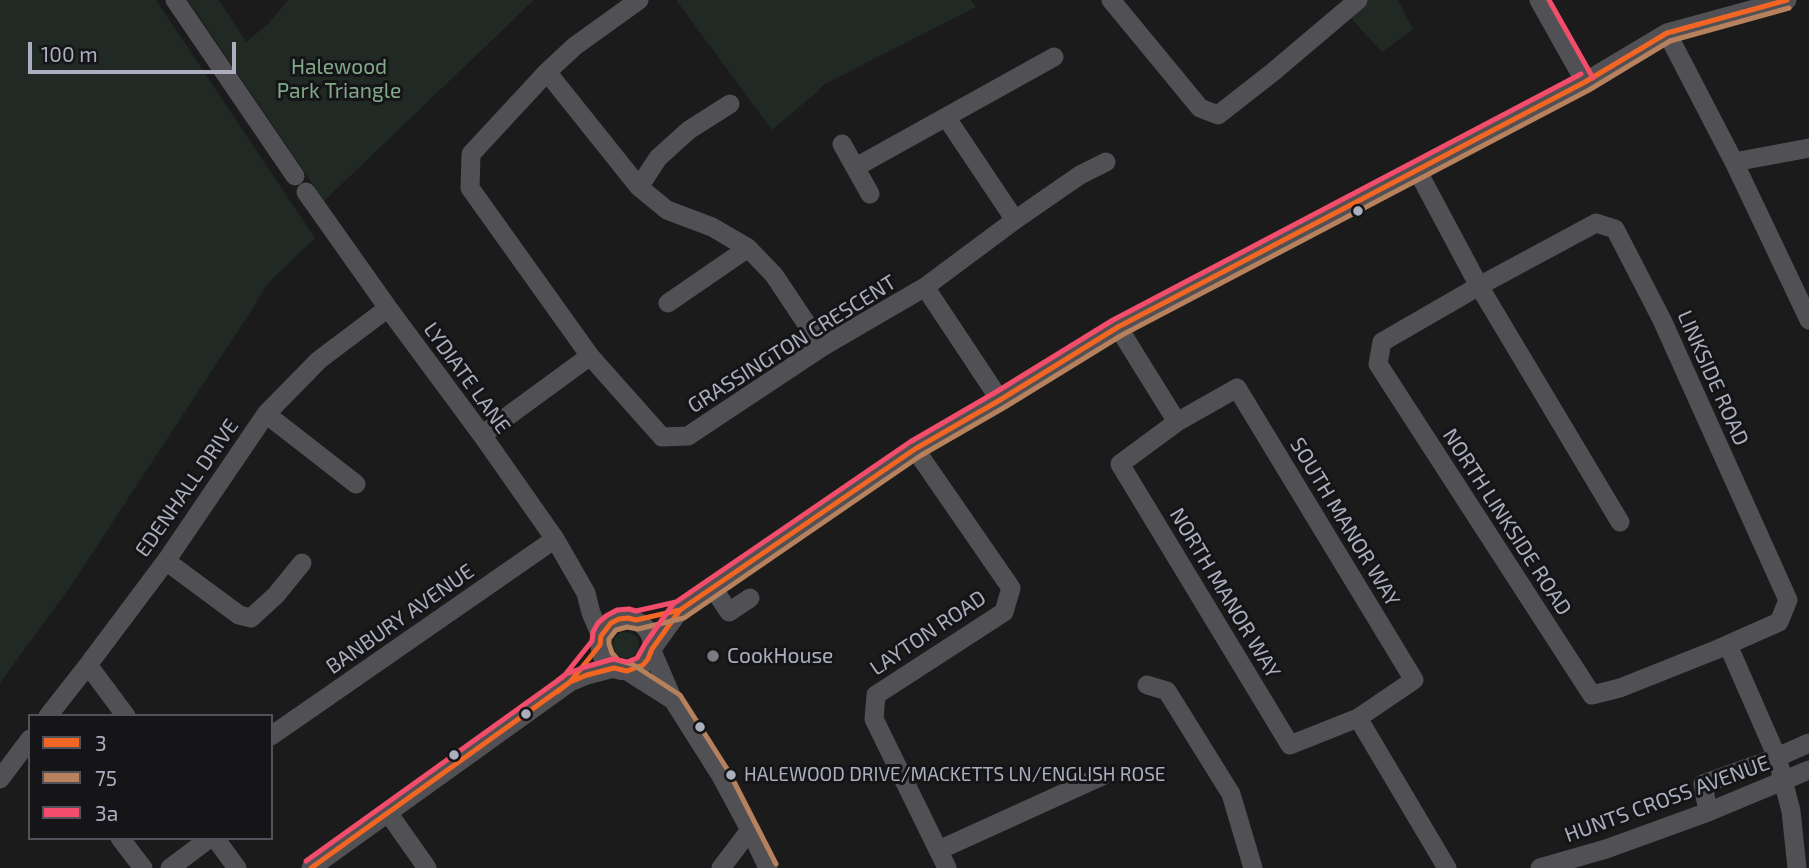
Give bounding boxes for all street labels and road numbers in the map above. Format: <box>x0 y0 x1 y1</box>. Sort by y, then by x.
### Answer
street label: GRASSINGTON CRESCENT <box>683 269 901 419</box>
street label: LINKSIDE ROAD <box>1672 307 1754 449</box>
street label: LYDIATE LANE <box>418 318 516 438</box>
street label: EDENHALL DRIVE <box>130 414 244 562</box>
street label: NORTH LINKSIDE ROAD <box>1437 424 1577 620</box>
street label: SOUTH MANOR WAY <box>1285 433 1405 611</box>
street label: NORTH MANOR WAY <box>1164 503 1286 683</box>
street label: BANBURY AVENUE <box>321 559 479 679</box>
street label: LAYTON ROAD <box>865 585 991 681</box>
street label: HUNTS CROSS AVENUE <box>1561 750 1773 848</box>

